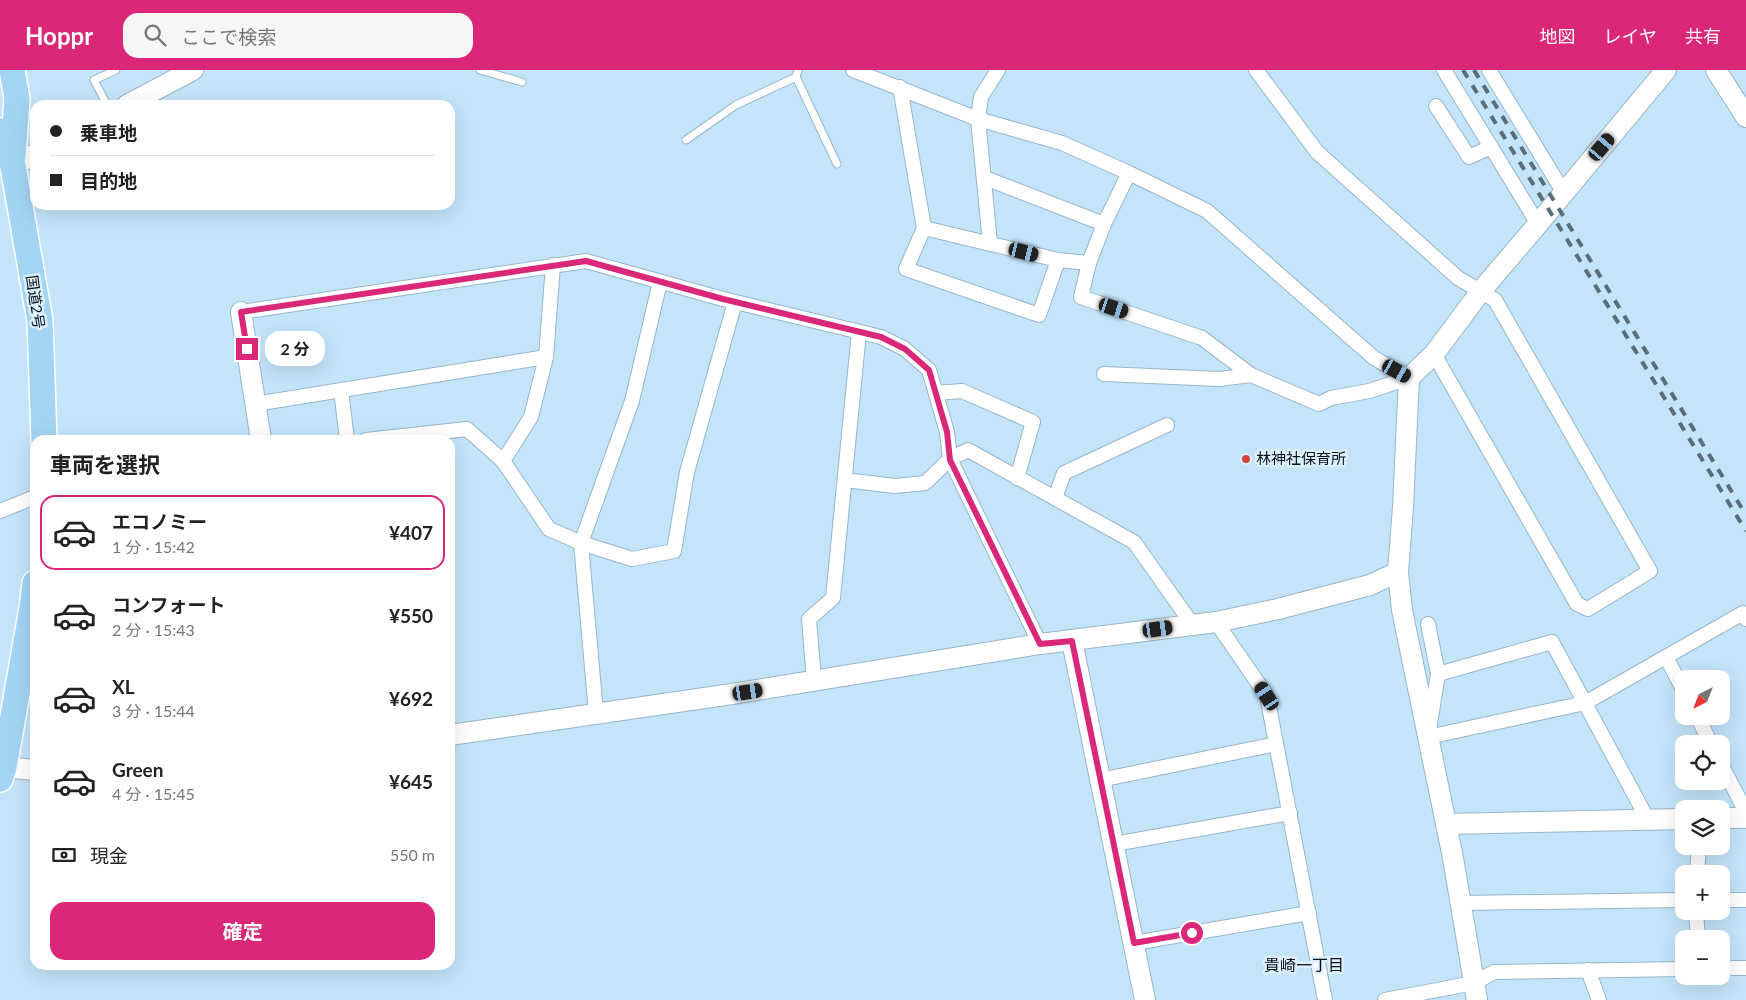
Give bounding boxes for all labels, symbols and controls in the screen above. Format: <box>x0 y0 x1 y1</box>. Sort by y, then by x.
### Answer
search box <box>123 13 473 58</box>
text: Hoppr <box>25 21 93 50</box>
icon: search <box>141 21 169 49</box>
text: ここで検索 <box>181 25 276 48</box>
text: 地図 <box>1540 25 1576 47</box>
text: レイヤ <box>1604 25 1657 47</box>
text: 共有 <box>1685 25 1721 47</box>
text: 乗車地 <box>80 121 137 144</box>
car <box>1586 131 1617 163</box>
text: 目的地 <box>80 169 137 192</box>
car <box>1007 241 1040 263</box>
street label: 国道2号 <box>23 274 49 330</box>
car <box>1097 296 1130 320</box>
callout: 2 分 <box>264 332 324 366</box>
route end <box>236 338 258 360</box>
text: 2 分 <box>280 339 310 358</box>
car <box>1380 357 1413 385</box>
place label: 林神社保育所 <box>1256 449 1346 467</box>
text: 車両を選択 <box>50 451 160 478</box>
marker: 林神社保育所 <box>1240 453 1252 465</box>
icon: car <box>52 510 97 555</box>
text: エコノミー <box>112 510 207 533</box>
text: ¥407 <box>389 521 433 544</box>
text: 1 分 · 15:42 <box>112 537 195 556</box>
icon: car <box>52 593 97 638</box>
text: コンフォート <box>112 593 225 616</box>
text: ¥550 <box>389 604 433 627</box>
car <box>1142 619 1173 639</box>
text: 2 分 · 15:43 <box>112 620 195 639</box>
north arrow <box>1675 670 1730 725</box>
map controls <box>1675 670 1730 985</box>
text: XL <box>112 675 135 698</box>
icon: car <box>52 676 97 721</box>
car <box>1252 679 1281 713</box>
car <box>732 682 763 702</box>
text: ¥692 <box>389 687 433 710</box>
text: 3 分 · 15:44 <box>112 701 195 720</box>
button: locate <box>1675 735 1730 790</box>
text: Green <box>112 758 163 781</box>
icon: car <box>52 759 97 804</box>
text: ¥645 <box>389 770 433 793</box>
text: 4 分 · 15:45 <box>112 784 195 803</box>
button: layers <box>1675 800 1730 855</box>
icon: cash <box>50 841 78 869</box>
text: 現金 <box>90 844 128 867</box>
text: 550 m <box>390 845 435 864</box>
button: + <box>1675 865 1730 920</box>
button: 確定 <box>50 902 435 960</box>
route start <box>1181 922 1203 944</box>
button: − <box>1675 930 1730 985</box>
district label: 貴崎一丁目 <box>1264 955 1344 974</box>

